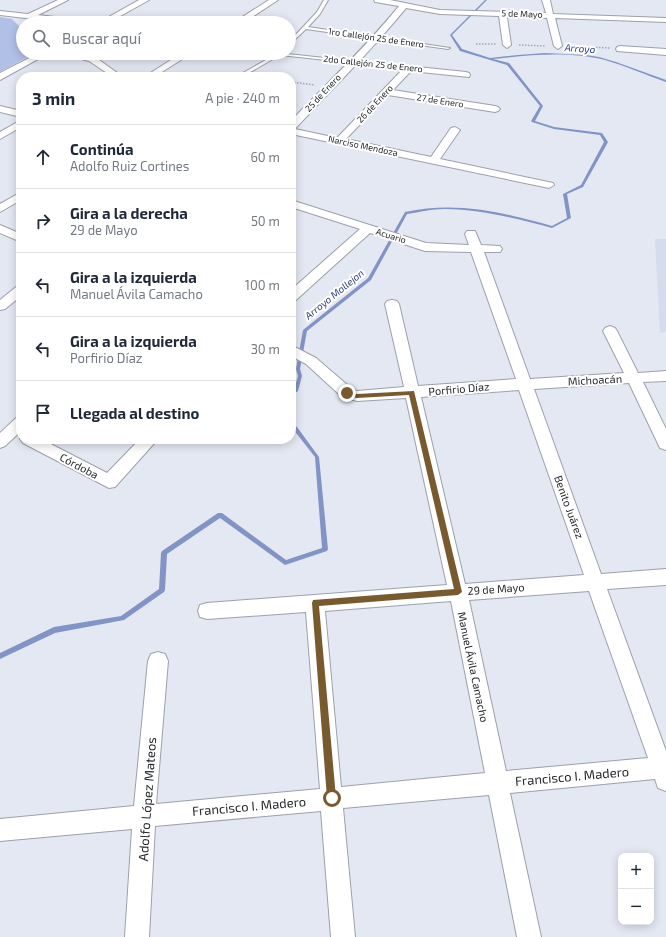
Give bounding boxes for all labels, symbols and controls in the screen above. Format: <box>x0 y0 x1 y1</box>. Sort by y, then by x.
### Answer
street label: 5 de Mayo <box>501 7 543 20</box>
search box <box>16 16 296 60</box>
street label: 1ro Callejón 25 de Enero <box>327 25 425 50</box>
icon: search <box>30 27 52 49</box>
text: Buscar aquí <box>62 29 141 47</box>
water label: Arroyo <box>563 41 596 56</box>
street label: 2do Callejón 25 de Enero <box>323 53 423 74</box>
street label: 25 de Enero <box>302 72 343 114</box>
street label: 26 de Enero <box>354 82 395 125</box>
text: 3 min <box>32 88 75 108</box>
text: A pie · 240 m <box>205 90 280 106</box>
street label: 27 de Enero <box>416 91 464 110</box>
street label: Narciso Mendoza <box>327 133 399 158</box>
text: Continúa <box>70 140 133 158</box>
icon: ahead <box>32 146 54 168</box>
text: 60 m <box>250 149 280 165</box>
text: Adolfo Ruiz Cortines <box>70 158 189 174</box>
text: Gira a la derecha <box>70 204 188 222</box>
icon: right <box>32 210 54 232</box>
text: 50 m <box>251 213 280 229</box>
text: 29 de Mayo <box>70 222 138 238</box>
street label: Acuario <box>375 226 408 245</box>
water label: Arroyo Mollejon <box>301 266 367 323</box>
text: Gira a la izquierda <box>70 268 197 286</box>
icon: left <box>32 274 54 296</box>
text: 100 m <box>245 277 280 293</box>
text: Manuel Ávila Camacho <box>70 286 203 302</box>
text: Gira a la izquierda <box>70 332 197 350</box>
icon: left <box>32 338 54 360</box>
text: 30 m <box>251 341 280 357</box>
text: Porfirio Díaz <box>70 350 142 366</box>
street label: Michoacán <box>568 372 622 387</box>
street label: Porfirio Díaz <box>428 379 490 398</box>
route end <box>338 384 356 402</box>
icon: arrive <box>32 402 54 424</box>
text: Llegada al destino <box>70 404 199 422</box>
street label: Córdoba <box>58 450 101 481</box>
street label: Benito Juárez <box>552 473 587 541</box>
street label: 29 de Mayo <box>467 580 525 597</box>
street label: Manuel Ávila Camacho <box>455 611 492 723</box>
street label: Adolfo López Mateos <box>135 736 159 862</box>
street label: Francisco I. Madero <box>514 763 630 789</box>
route start <box>323 789 341 807</box>
street label: Francisco I. Madero <box>191 793 307 819</box>
map controls <box>618 853 654 925</box>
button: + <box>618 853 654 889</box>
button: − <box>618 889 654 925</box>

